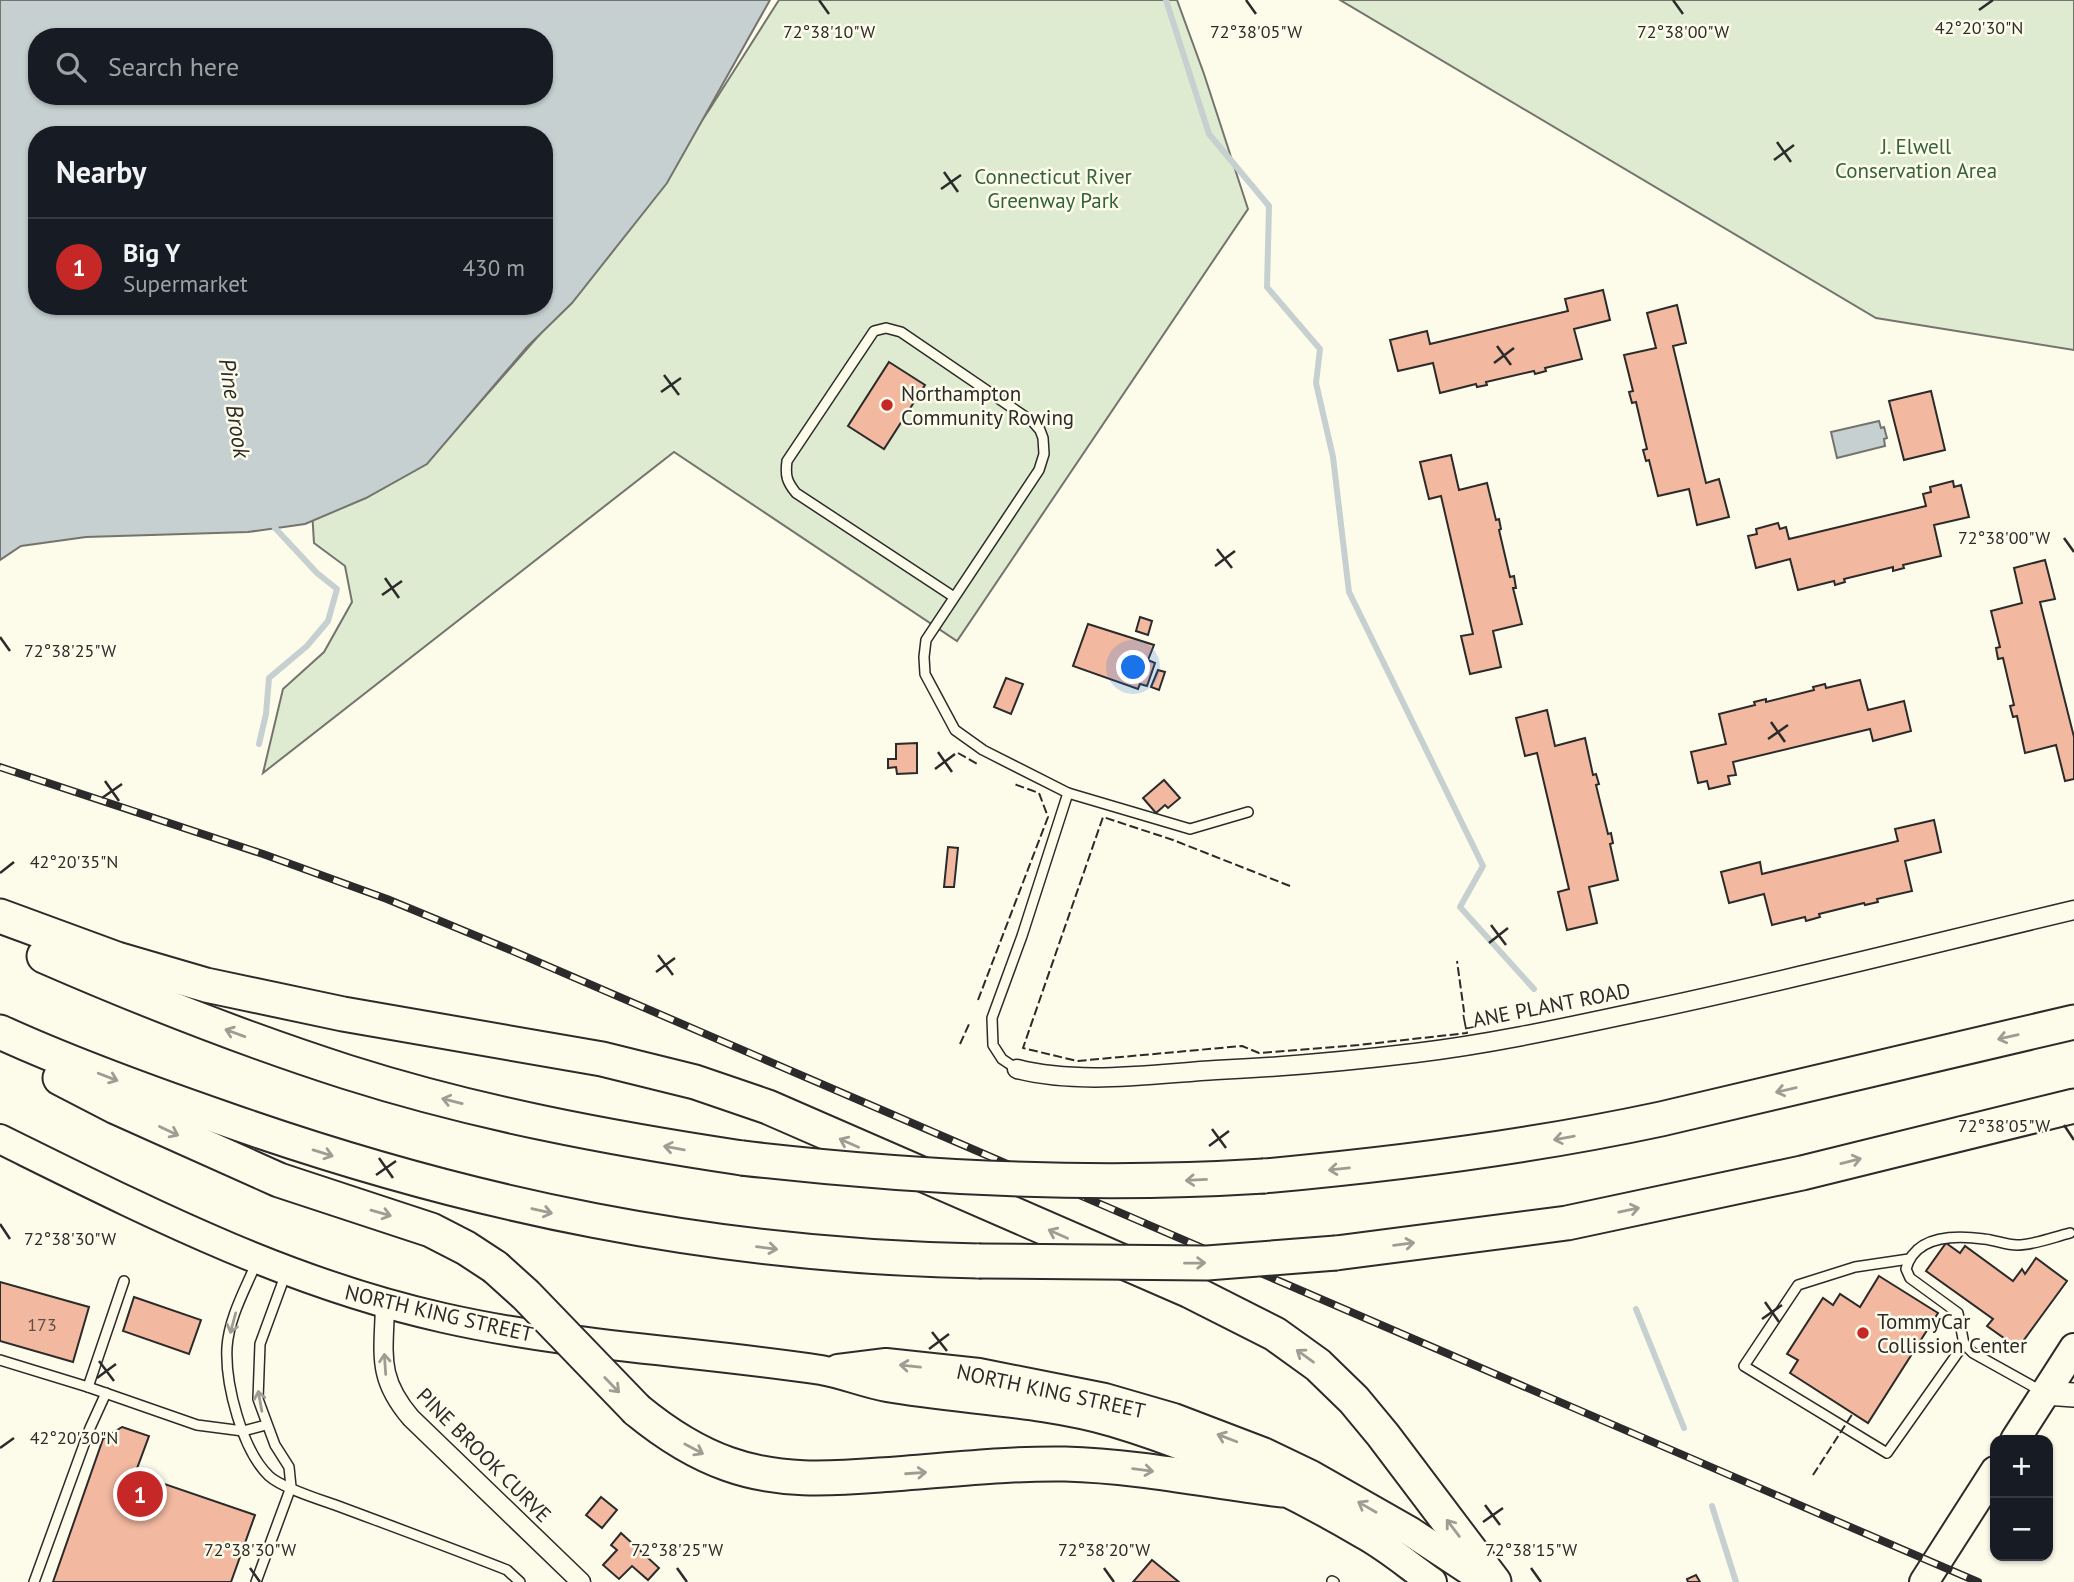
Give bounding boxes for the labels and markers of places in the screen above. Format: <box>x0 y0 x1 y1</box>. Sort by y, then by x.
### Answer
place label: Northampton Community Rowing <box>901 380 1074 431</box>
marker: Northampton Community Rowing <box>879 397 895 413</box>
place label: TommyCar Collission Center <box>1877 1308 2027 1359</box>
marker: TommyCar Collission Center <box>1855 1325 1871 1341</box>
pin: 1 <box>117 1468 163 1520</box>

